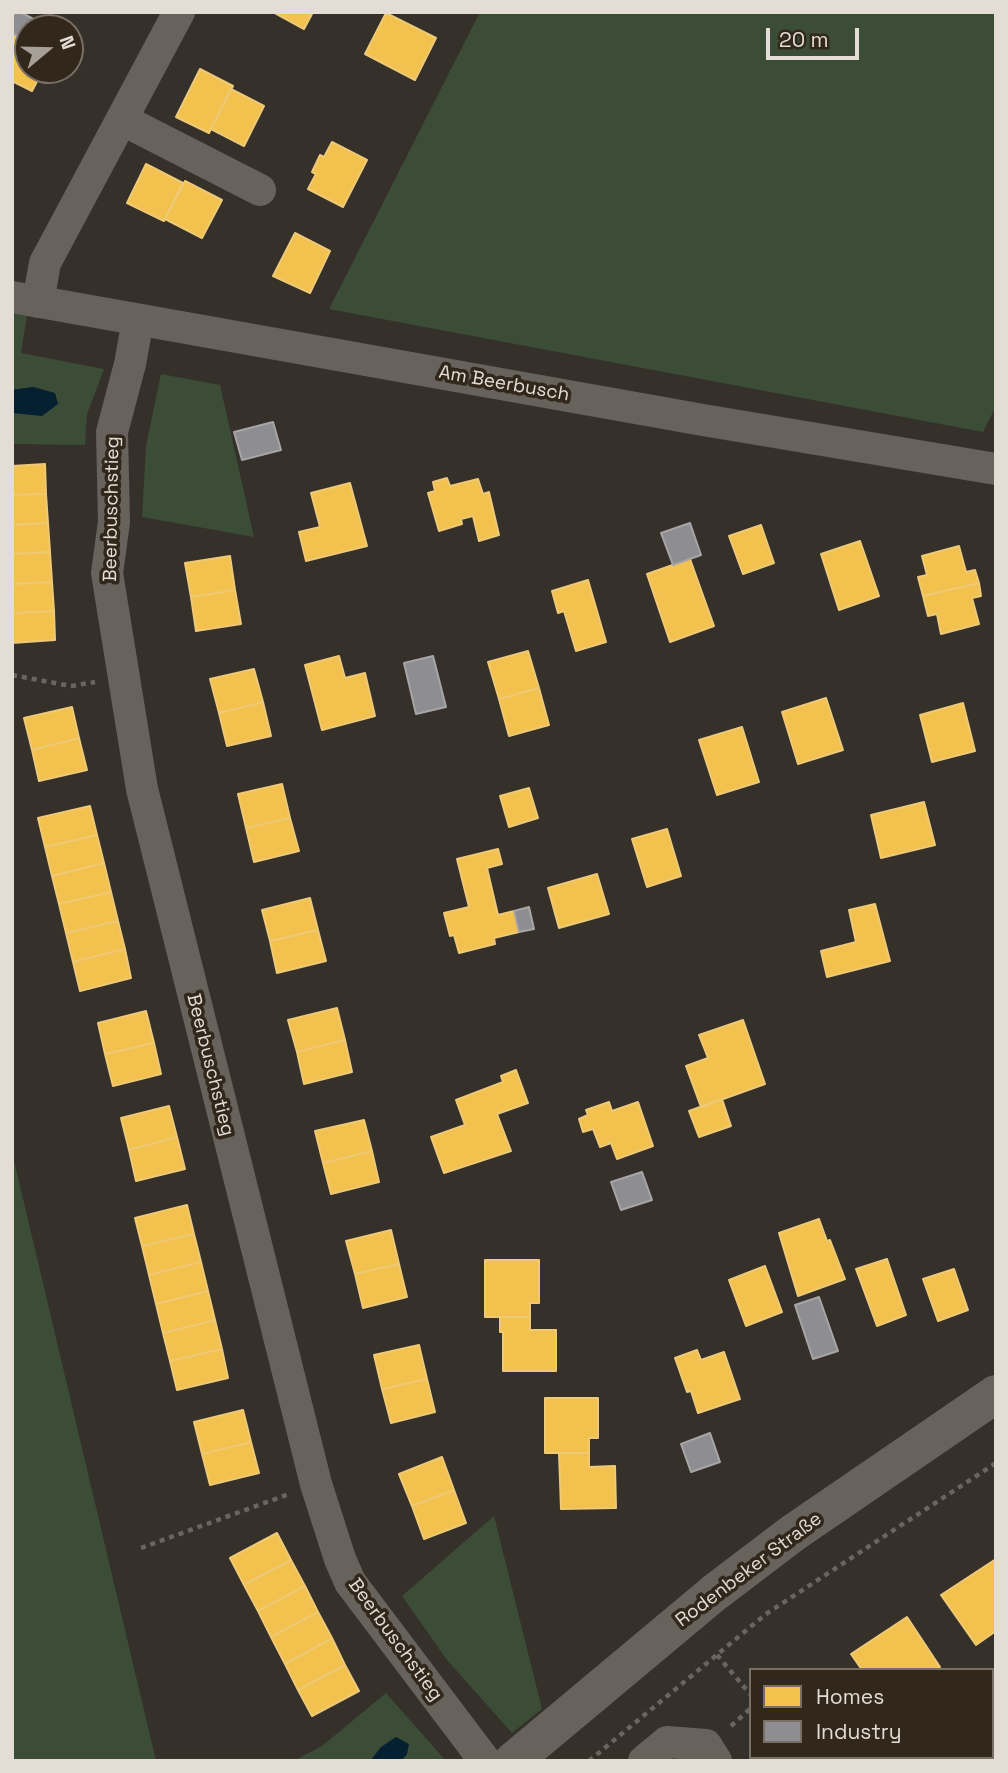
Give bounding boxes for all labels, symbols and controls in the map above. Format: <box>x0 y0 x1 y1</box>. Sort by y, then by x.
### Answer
north arrow <box>14 14 84 84</box>
scale bar <box>770 14 863 58</box>
text: 20 m <box>779 26 829 53</box>
text: N <box>54 33 81 53</box>
street label: Am Beerbusch <box>437 361 571 407</box>
street label: Beerbuschstieg <box>99 436 125 582</box>
street label: Beerbuschstieg <box>181 992 239 1138</box>
street label: Rodenbeker Straße <box>672 1508 826 1632</box>
street label: Beerbuschstieg <box>343 1574 447 1706</box>
legend <box>749 1668 994 1759</box>
text: Homes <box>816 1683 884 1710</box>
text: Industry <box>816 1718 902 1745</box>

